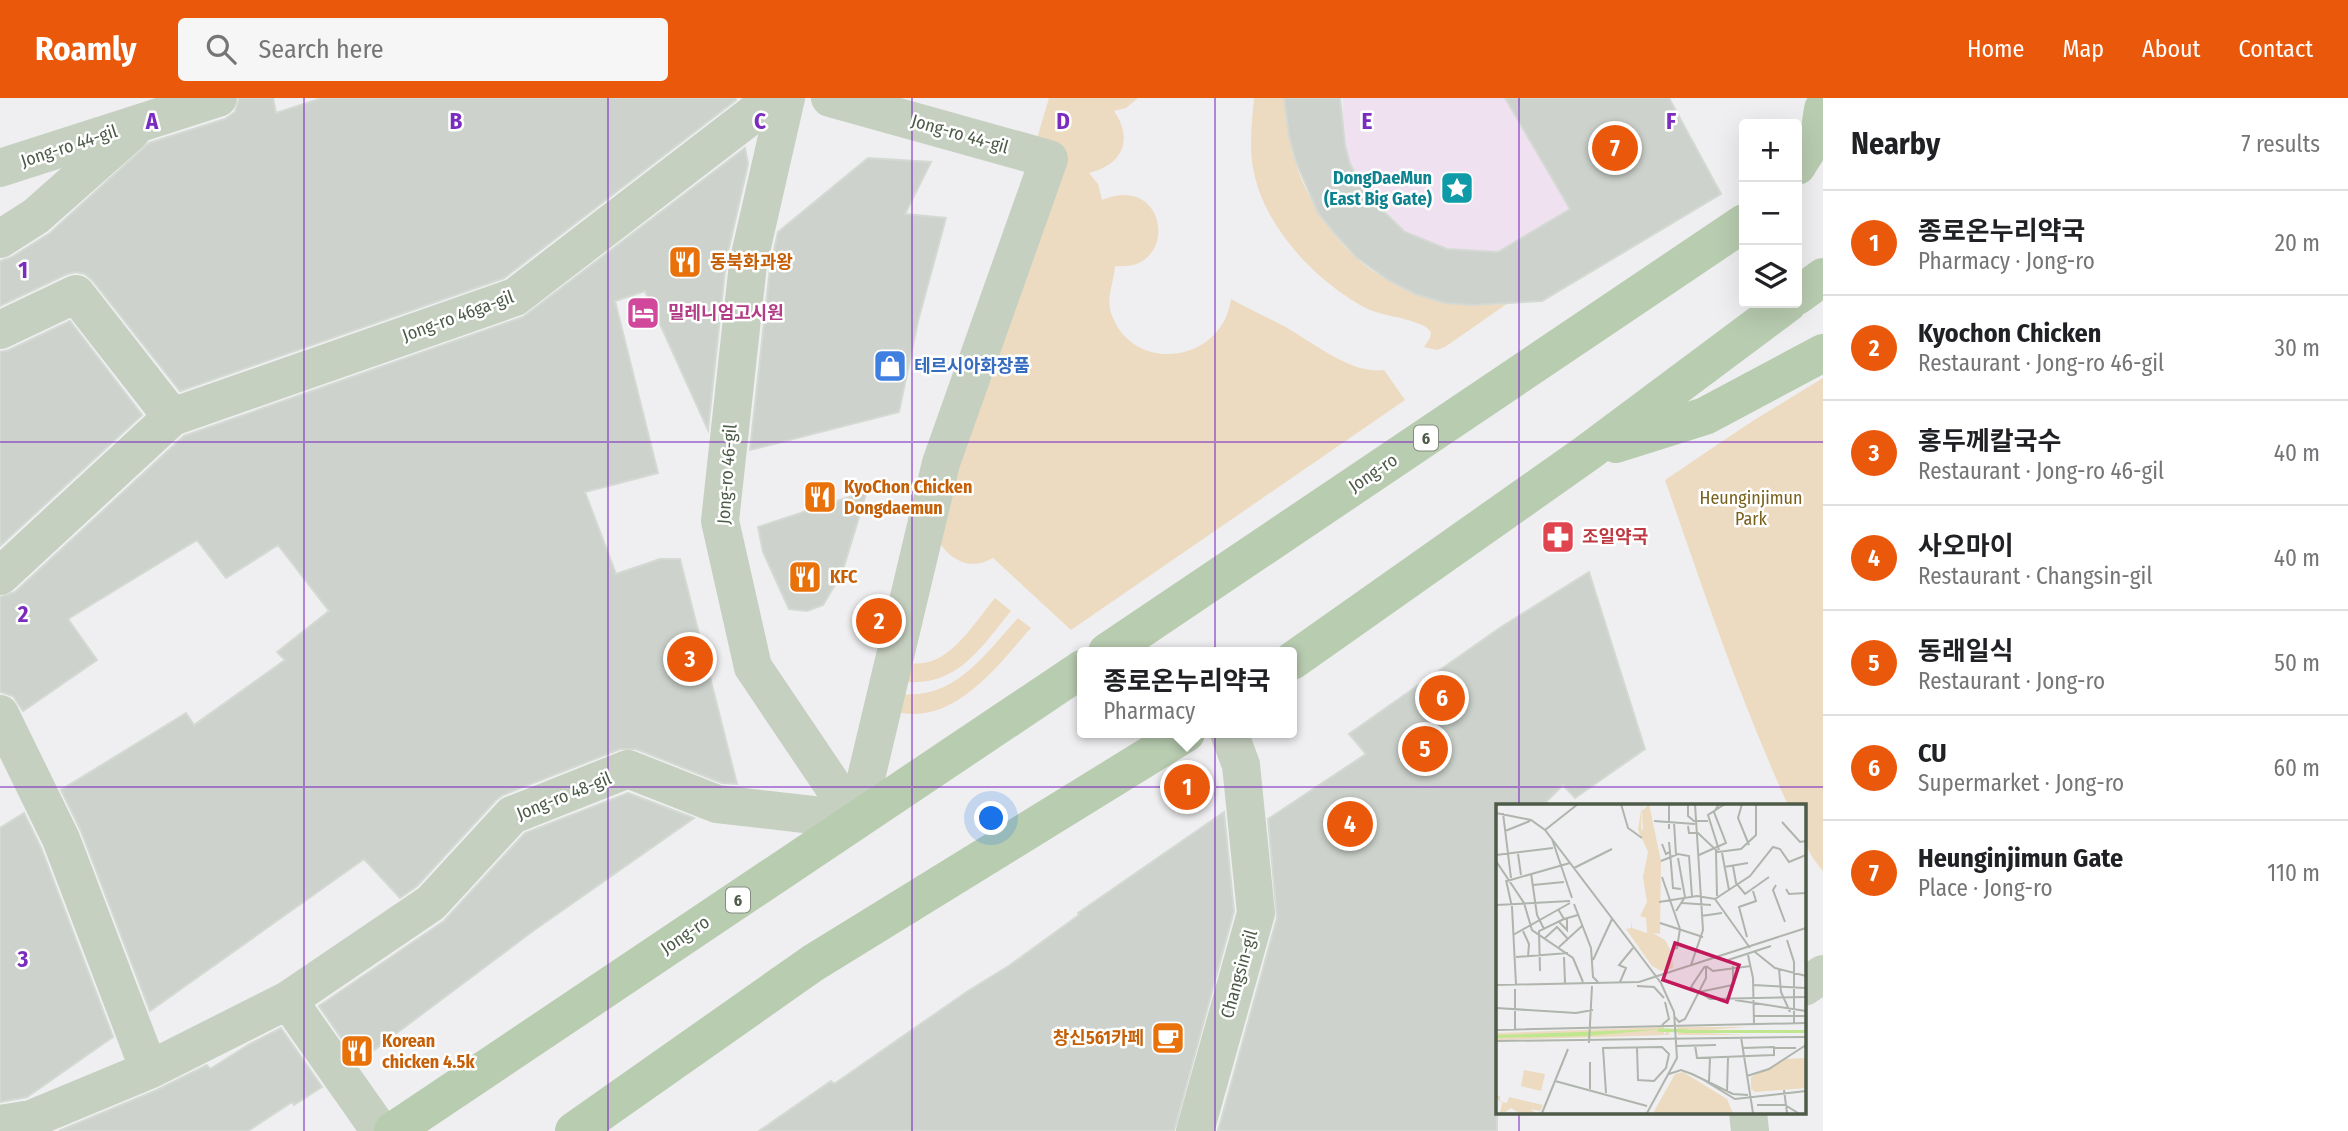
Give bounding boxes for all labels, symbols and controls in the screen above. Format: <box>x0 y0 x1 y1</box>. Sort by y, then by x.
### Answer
search box <box>178 18 668 81</box>
text: Roamly <box>35 29 136 69</box>
icon: search <box>202 30 240 68</box>
text: Search here <box>258 34 384 65</box>
text: Home <box>1967 35 2024 63</box>
text: Map <box>2062 35 2104 63</box>
text: About <box>2142 35 2200 63</box>
text: Contact <box>2238 35 2313 63</box>
text: A <box>145 107 159 135</box>
text: B <box>450 107 463 135</box>
text: C <box>754 107 766 135</box>
text: D <box>1056 107 1070 135</box>
text: E <box>1362 107 1373 135</box>
text: F <box>1666 107 1676 135</box>
street label: Jong-ro 44-gil <box>909 110 1011 158</box>
map controls <box>1739 119 1802 308</box>
button: + <box>1739 119 1802 182</box>
street label: Jong-ro 44-gil <box>18 120 120 172</box>
pin: 7 <box>1592 122 1638 174</box>
text: Nearby <box>1851 126 1940 162</box>
text: 7 results <box>2241 130 2320 158</box>
place label: DongDaeMun (East Big Gate) <box>1324 167 1433 210</box>
place icon: DongDaeMun (East Big Gate) <box>1438 169 1476 207</box>
button: − <box>1739 182 1802 245</box>
text: 종로온누리약국 <box>1918 216 2085 247</box>
text: 1 <box>1869 229 1879 257</box>
text: 20 m <box>2275 229 2320 257</box>
restaurant icon: 동북화과왕 <box>666 243 704 281</box>
button: layers <box>1739 245 1802 308</box>
text: Pharmacy · Jong-ro <box>1918 247 2095 275</box>
place label: 동북화과왕 <box>710 251 793 273</box>
text: 1 <box>18 256 28 284</box>
street label: Jong-ro 46ga-gil <box>399 286 517 346</box>
hotel icon: 밀레니엄고시원 <box>624 294 662 332</box>
place label: 밀레니엄고시원 <box>668 302 784 324</box>
text: Kyochon Chicken <box>1918 318 2101 349</box>
text: 2 <box>1869 334 1879 362</box>
text: 30 m <box>2275 334 2320 362</box>
shop icon: 테르시아화장품 <box>871 347 909 385</box>
text: Restaurant · Jong-ro 46-gil <box>1918 349 2164 377</box>
place label: 테르시아화장품 <box>914 355 1030 377</box>
street label: Jong-ro 46-gil <box>713 423 741 525</box>
road number: 6 <box>1414 426 1438 450</box>
text: 홍두께칼국수 <box>1918 426 2062 457</box>
text: 3 <box>1869 439 1879 467</box>
text: 40 m <box>2274 439 2320 467</box>
street label: Jong-ro <box>1344 449 1402 497</box>
text: Restaurant · Jong-ro 46-gil <box>1918 457 2164 485</box>
place label: KyoChon Chicken Dongdaemun <box>844 476 972 519</box>
restaurant icon: KyoChon Chicken Dongdaemun <box>801 478 839 516</box>
park label: Heunginjimun Park <box>1700 487 1803 530</box>
pharmacy icon: 조일약국 <box>1539 518 1577 556</box>
place label: 조일약국 <box>1582 526 1648 548</box>
text: 사오마이 <box>1918 531 2014 562</box>
text: 4 <box>1868 544 1880 572</box>
text: 40 m <box>2274 544 2320 572</box>
restaurant icon: KFC <box>786 558 824 596</box>
text: Restaurant · Changsin-gil <box>1918 562 2152 590</box>
place label: KFC <box>830 566 858 588</box>
pin: 2 <box>856 595 902 647</box>
text: 2 <box>17 600 29 628</box>
pin: 3 <box>667 633 713 685</box>
text: 동래일식 <box>1918 636 2014 667</box>
popup <box>1077 647 1297 738</box>
text: 5 <box>1868 649 1880 677</box>
text: 50 m <box>2274 649 2320 677</box>
text: 종로온누리약국 <box>1103 666 1271 697</box>
text: Restaurant · Jong-ro <box>1918 667 2105 695</box>
pin: 6 <box>1419 672 1465 724</box>
text: Pharmacy <box>1103 697 1195 725</box>
pin: 5 <box>1402 723 1448 775</box>
text: CU <box>1918 738 1947 769</box>
text: 6 <box>1868 754 1880 782</box>
text: 60 m <box>2274 754 2320 782</box>
pin: 1 <box>1164 761 1210 813</box>
street label: Jong-ro 48-gil <box>513 767 615 825</box>
text: Supermarket · Jong-ro <box>1918 769 2124 797</box>
pin: 4 <box>1327 798 1373 850</box>
your location <box>974 801 1008 835</box>
inset map <box>1496 804 1806 1114</box>
text: Heunginjimun Gate <box>1918 843 2123 874</box>
text: 7 <box>1869 859 1879 887</box>
text: 110 m <box>2267 859 2320 887</box>
text: Place · Jong-ro <box>1918 874 2053 902</box>
road number: 6 <box>726 888 750 912</box>
street label: Jong-ro <box>656 911 714 959</box>
street label: Changsin-gil <box>1216 927 1262 1021</box>
text: 3 <box>17 945 29 973</box>
cafe icon: 창신561카페 <box>1149 1019 1187 1057</box>
place label: 창신561카페 <box>1053 1027 1144 1049</box>
place label: Korean chicken 4.5k <box>382 1030 475 1073</box>
restaurant icon: Korean chicken 4.5k <box>338 1032 376 1070</box>

